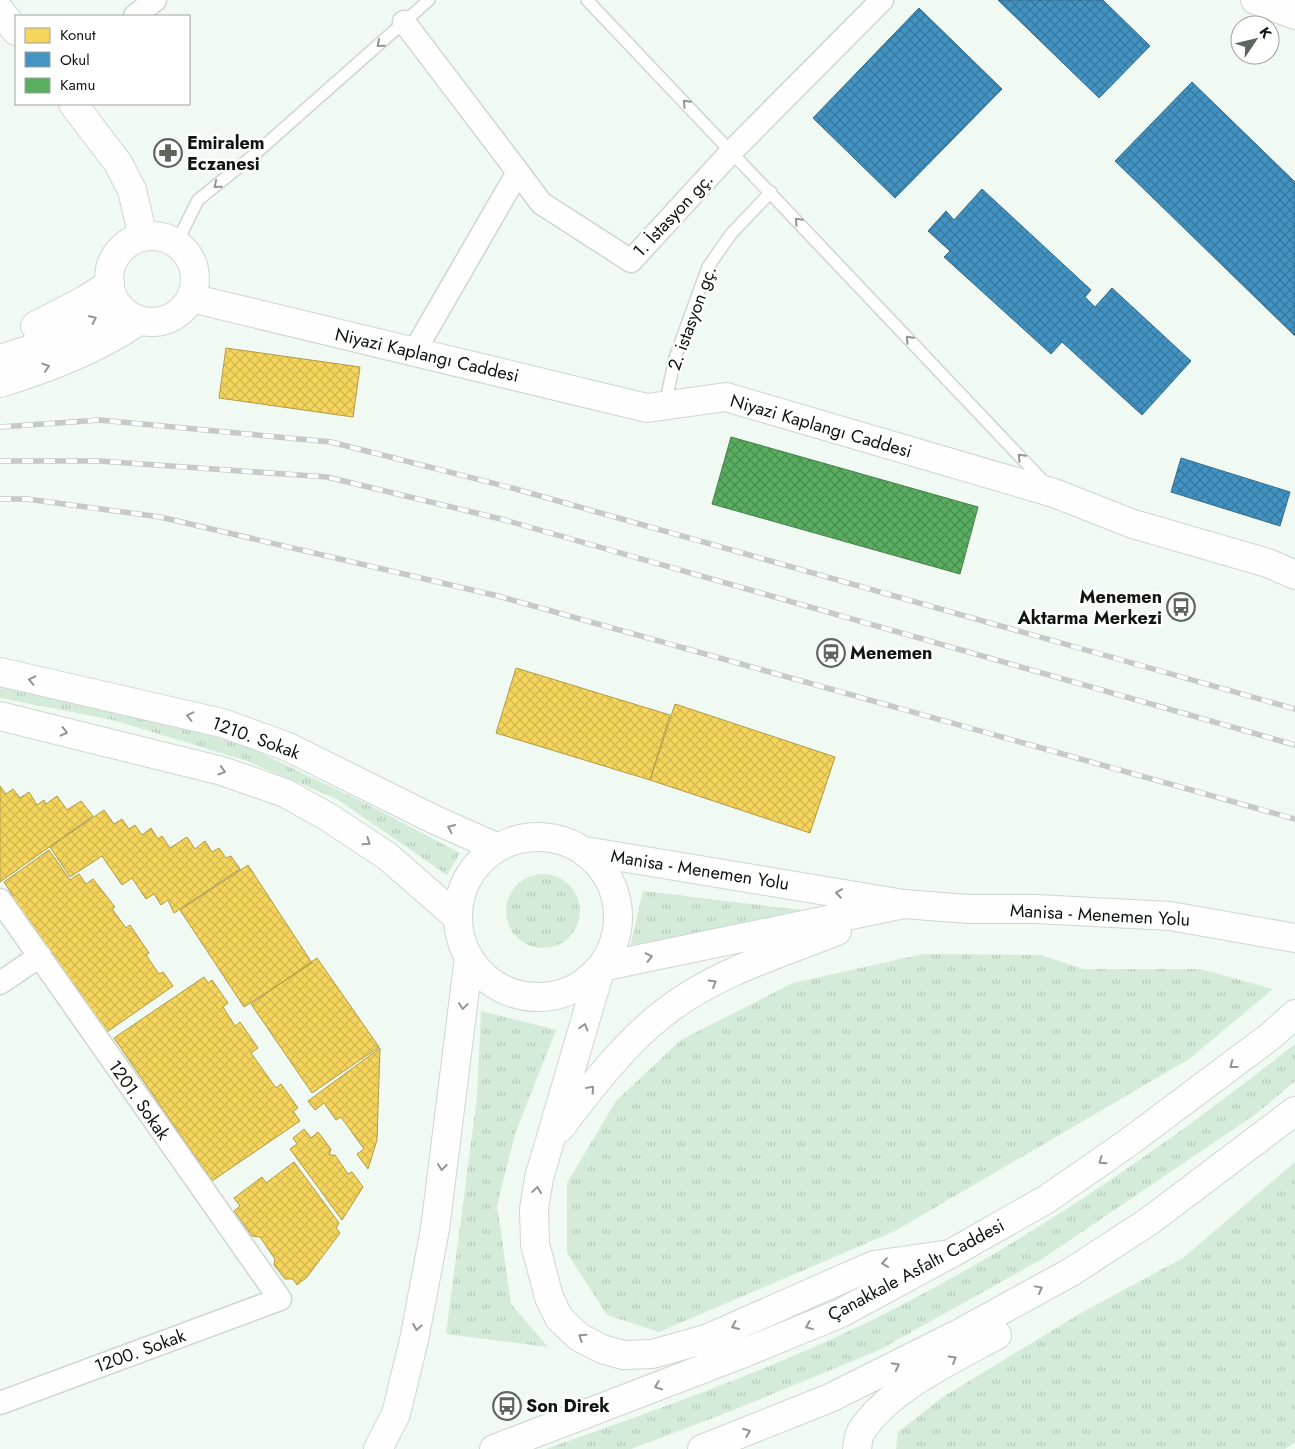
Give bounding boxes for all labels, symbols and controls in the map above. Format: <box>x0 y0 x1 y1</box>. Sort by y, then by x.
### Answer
legend <box>15 15 190 105</box>
north arrow <box>1230 15 1280 65</box>
text: K <box>1255 23 1277 42</box>
text: Konut <box>60 24 96 46</box>
one-way arrow <box>376 38 385 47</box>
text: Okul <box>60 49 90 71</box>
text: Kamu <box>60 74 95 96</box>
one-way arrow <box>683 99 692 108</box>
place label: Emiralem Eczanesi <box>187 130 265 177</box>
pharmacy icon: Emiralem Eczanesi <box>153 138 183 168</box>
street label: 1. İstasyon gç. <box>627 167 719 263</box>
one-way arrow <box>213 179 223 188</box>
one-way arrow <box>795 217 804 226</box>
street label: 2. istasyon gç. <box>661 262 723 374</box>
one-way arrow <box>88 315 97 325</box>
street label: Niyazi Kaplangı Caddesi <box>333 321 521 389</box>
one-way arrow <box>906 335 915 344</box>
one-way arrow <box>41 362 49 372</box>
street label: Niyazi Kaplangı Caddesi <box>727 388 915 464</box>
one-way arrow <box>1018 454 1027 463</box>
place label: Menemen Aktarma Merkezi <box>1016 584 1162 631</box>
bus stop icon: Menemen Aktarma Merkezi <box>1166 592 1196 622</box>
station icon: Menemen <box>816 638 846 668</box>
place label: Menemen <box>850 640 932 666</box>
one-way arrow <box>27 675 36 686</box>
street label: 1210. Sokak <box>208 710 304 766</box>
one-way arrow <box>186 711 195 722</box>
one-way arrow <box>60 726 69 737</box>
one-way arrow <box>217 766 226 776</box>
one-way arrow <box>447 823 456 834</box>
one-way arrow <box>362 836 371 846</box>
street label: Manisa - Menemen Yolu <box>609 843 791 897</box>
one-way arrow <box>835 889 843 899</box>
street label: Manisa - Menemen Yolu <box>1009 897 1191 933</box>
one-way arrow <box>644 952 653 963</box>
one-way arrow <box>707 979 716 989</box>
one-way arrow <box>458 1001 468 1010</box>
one-way arrow <box>578 1023 588 1032</box>
street label: 1201. Sokak <box>102 1055 176 1145</box>
one-way arrow <box>1230 1059 1239 1067</box>
one-way arrow <box>585 1085 594 1094</box>
one-way arrow <box>1098 1155 1108 1164</box>
one-way arrow <box>437 1163 448 1171</box>
one-way arrow <box>531 1186 542 1194</box>
street label: Çanakkale Asfaltı Caddesi <box>823 1212 1009 1328</box>
one-way arrow <box>881 1257 889 1268</box>
one-way arrow <box>1034 1286 1043 1296</box>
one-way arrow <box>731 1319 740 1330</box>
one-way arrow <box>805 1320 814 1331</box>
street label: 1200. Sokak <box>91 1323 189 1379</box>
one-way arrow <box>412 1323 422 1332</box>
one-way arrow <box>578 1334 587 1344</box>
one-way arrow <box>948 1356 957 1366</box>
one-way arrow <box>890 1362 899 1372</box>
one-way arrow <box>654 1380 663 1390</box>
bus stop icon: Son Direk <box>492 1391 522 1421</box>
place label: Son Direk <box>526 1393 610 1419</box>
one-way arrow <box>742 1428 751 1438</box>

